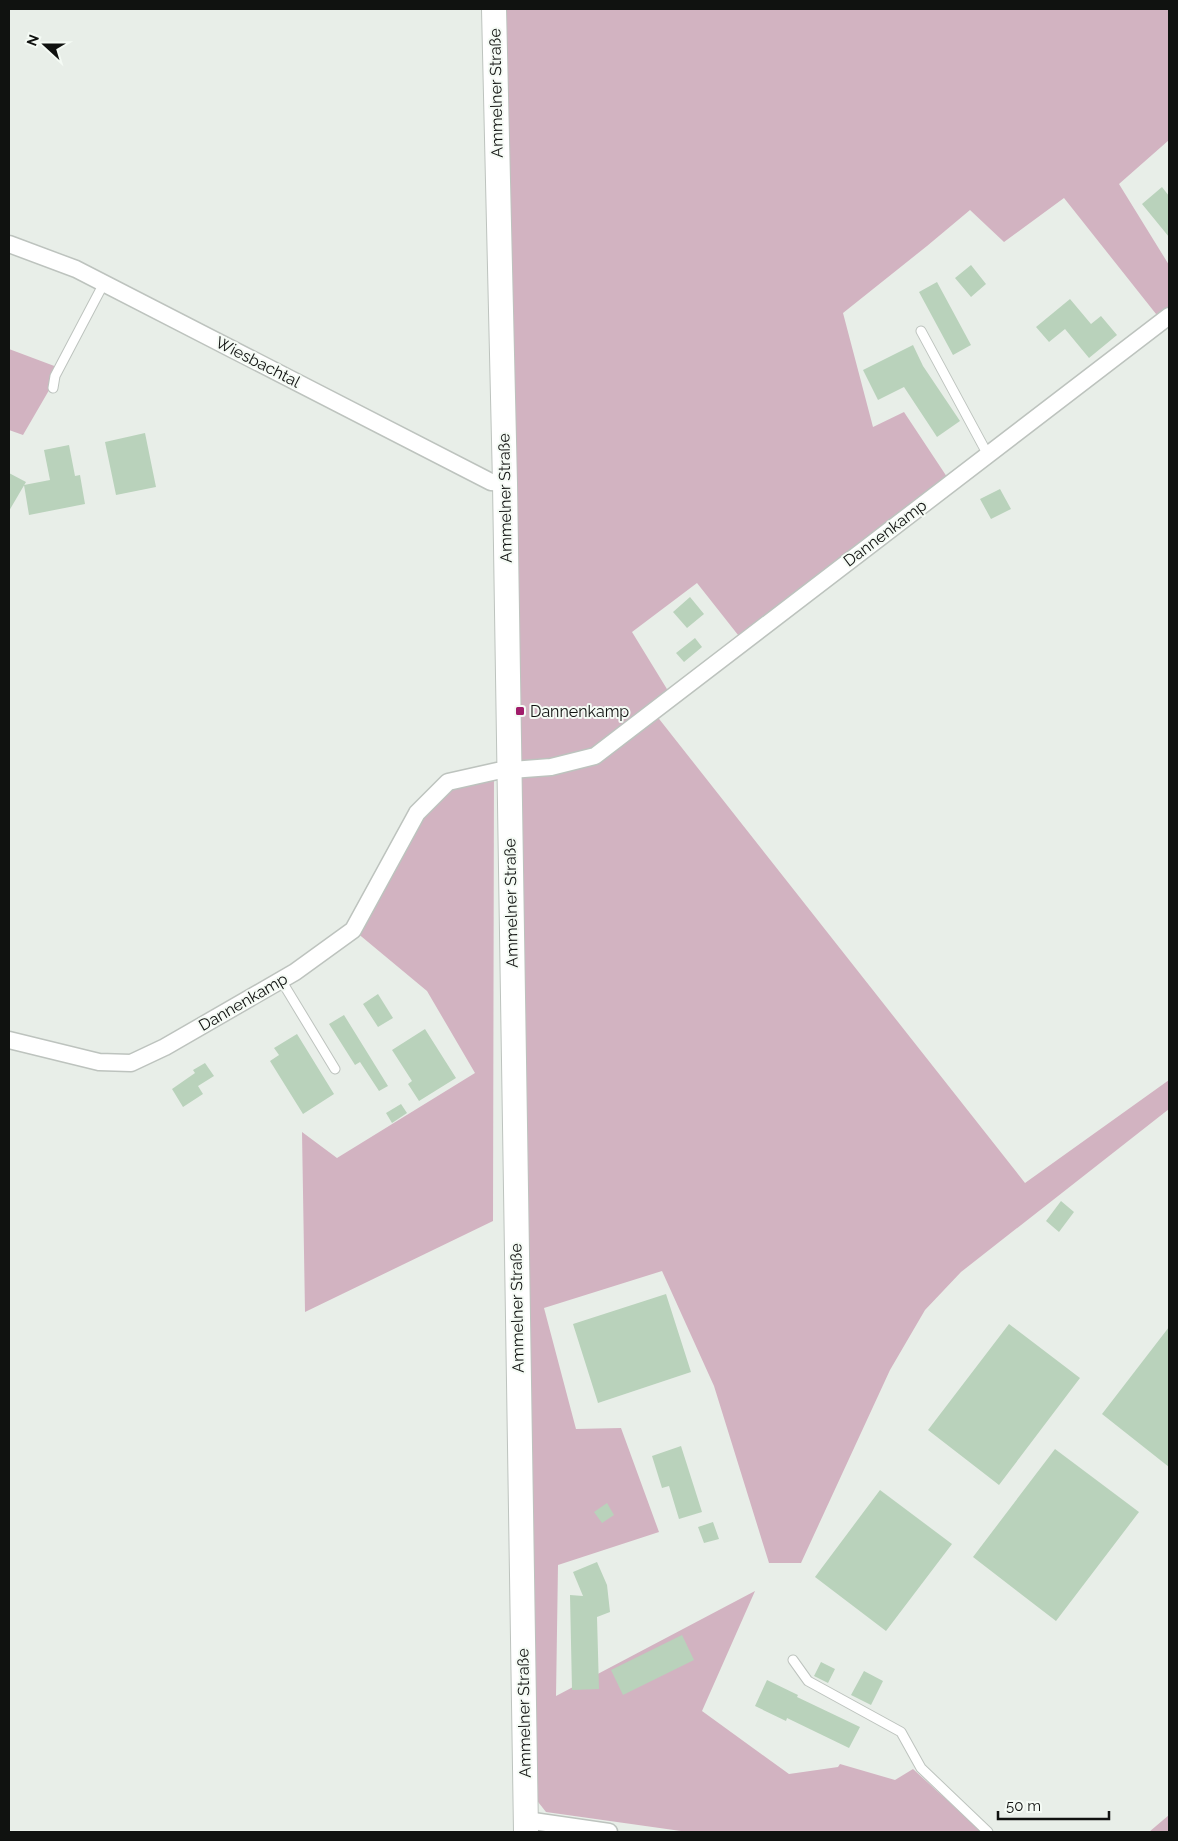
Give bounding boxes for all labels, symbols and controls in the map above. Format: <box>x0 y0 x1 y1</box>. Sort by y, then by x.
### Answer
north arrow <box>20 20 70 70</box>
street label: Ammelner Straße <box>485 28 507 158</box>
text: N <box>23 32 42 48</box>
street label: Wiesbachtal <box>213 333 304 392</box>
street label: Ammelner Straße <box>494 433 516 563</box>
street label: Dannenkamp <box>840 495 930 570</box>
place label: Dannenkamp <box>530 702 629 721</box>
marker: Dannenkamp <box>514 705 526 717</box>
street label: Ammelner Straße <box>500 838 522 968</box>
street label: Dannenkamp <box>195 969 291 1035</box>
street label: Ammelner Straße <box>506 1243 528 1373</box>
street label: Ammelner Straße <box>513 1648 535 1778</box>
scale bar <box>998 1788 1109 1820</box>
text: 50 m <box>1006 1797 1041 1815</box>

